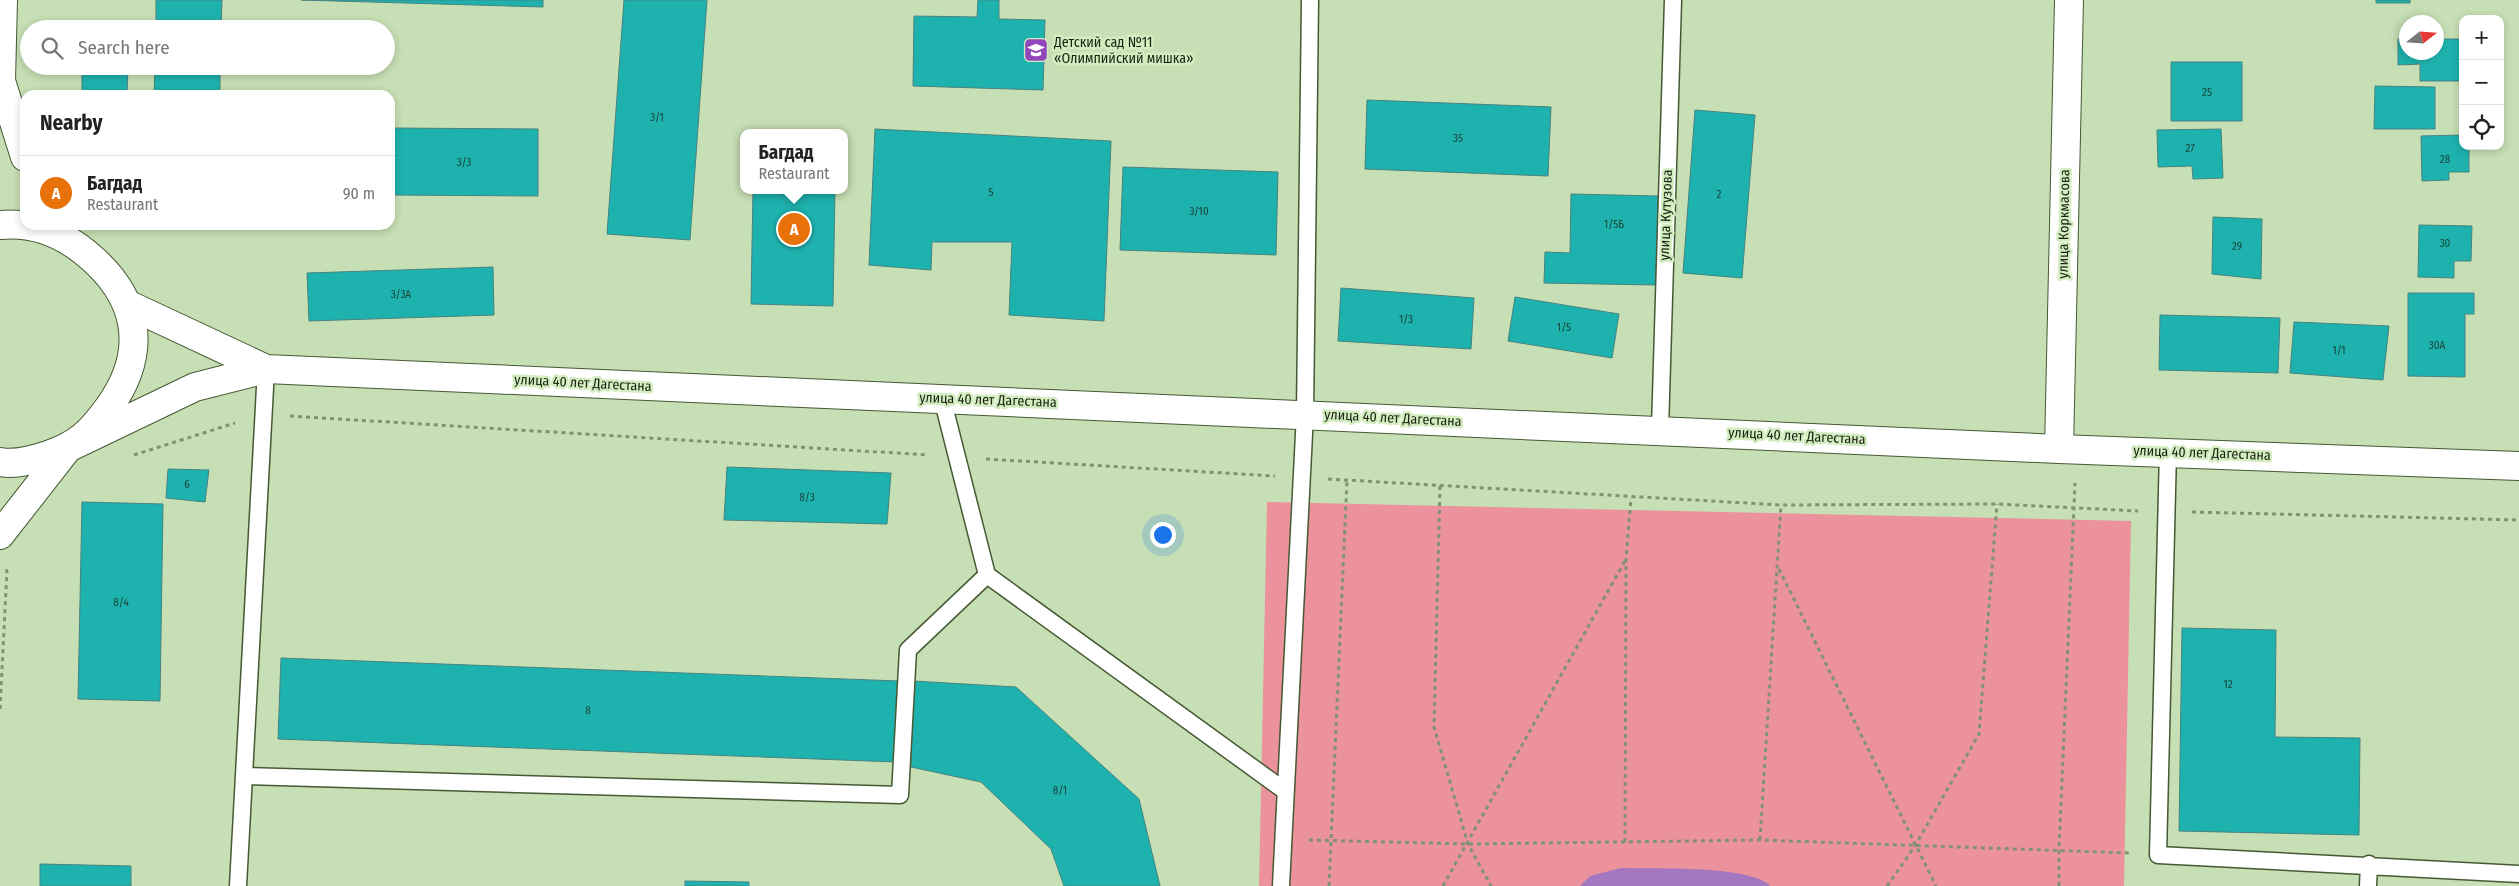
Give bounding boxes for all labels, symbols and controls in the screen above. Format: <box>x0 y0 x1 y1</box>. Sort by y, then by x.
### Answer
north arrow <box>2399 15 2444 60</box>
map controls <box>2459 15 2504 150</box>
button: + <box>2459 15 2504 60</box>
search box <box>20 20 395 75</box>
icon: search <box>38 34 66 62</box>
place label: Детский сад №11 «Олимпийский мишка» <box>1053 34 1194 67</box>
text: Search here <box>78 36 170 59</box>
school or university icon: Детский сад №11 «Олимпийский мишка» <box>1023 37 1049 63</box>
button: − <box>2459 60 2504 105</box>
house number: 25 <box>2202 86 2212 99</box>
button: locate <box>2459 105 2504 150</box>
text: Nearby <box>40 110 102 136</box>
house number: 3/1 <box>650 111 664 124</box>
popup <box>740 129 848 194</box>
house number: 35 <box>1453 132 1463 145</box>
text: Багдад <box>758 141 814 164</box>
house number: 27 <box>2185 142 2195 155</box>
house number: 28 <box>2440 153 2451 166</box>
house number: 3/3 <box>457 156 471 169</box>
text: Restaurant <box>758 164 830 183</box>
street label: улица Кутузова <box>1656 169 1676 261</box>
street label: улица Коркмасова <box>2055 169 2073 279</box>
text: Багдад <box>87 172 142 195</box>
text: A <box>52 184 60 203</box>
text: 90 m <box>343 184 375 203</box>
house number: 5 <box>988 186 994 199</box>
house number: 2 <box>1717 188 1722 201</box>
text: Restaurant <box>87 195 158 214</box>
house number: 3/10 <box>1189 205 1209 218</box>
pin: A <box>778 210 810 248</box>
house number: 1/5Б <box>1604 218 1624 231</box>
house number: 30 <box>2440 237 2451 250</box>
house number: 29 <box>2232 240 2242 253</box>
house number: 3/3А <box>391 288 411 301</box>
house number: 1/3 <box>1399 313 1413 326</box>
house number: 1/5 <box>1557 321 1571 334</box>
house number: 30А <box>2429 339 2445 352</box>
house number: 1/1 <box>2332 344 2346 357</box>
street label: улица 40 лет Дагестана <box>514 371 652 395</box>
street label: улица 40 лет Дагестана <box>919 389 1057 411</box>
street label: улица 40 лет Дагестана <box>1324 406 1462 430</box>
street label: улица 40 лет Дагестана <box>1728 424 1866 448</box>
street label: улица 40 лет Дагестана <box>2133 442 2271 464</box>
house number: 6 <box>184 478 190 491</box>
house number: 8/3 <box>799 491 815 504</box>
your location <box>1150 522 1176 548</box>
house number: 8/4 <box>113 596 129 609</box>
house number: 12 <box>2223 678 2233 691</box>
house number: 8 <box>585 704 591 717</box>
house number: 8/1 <box>1053 784 1067 797</box>

